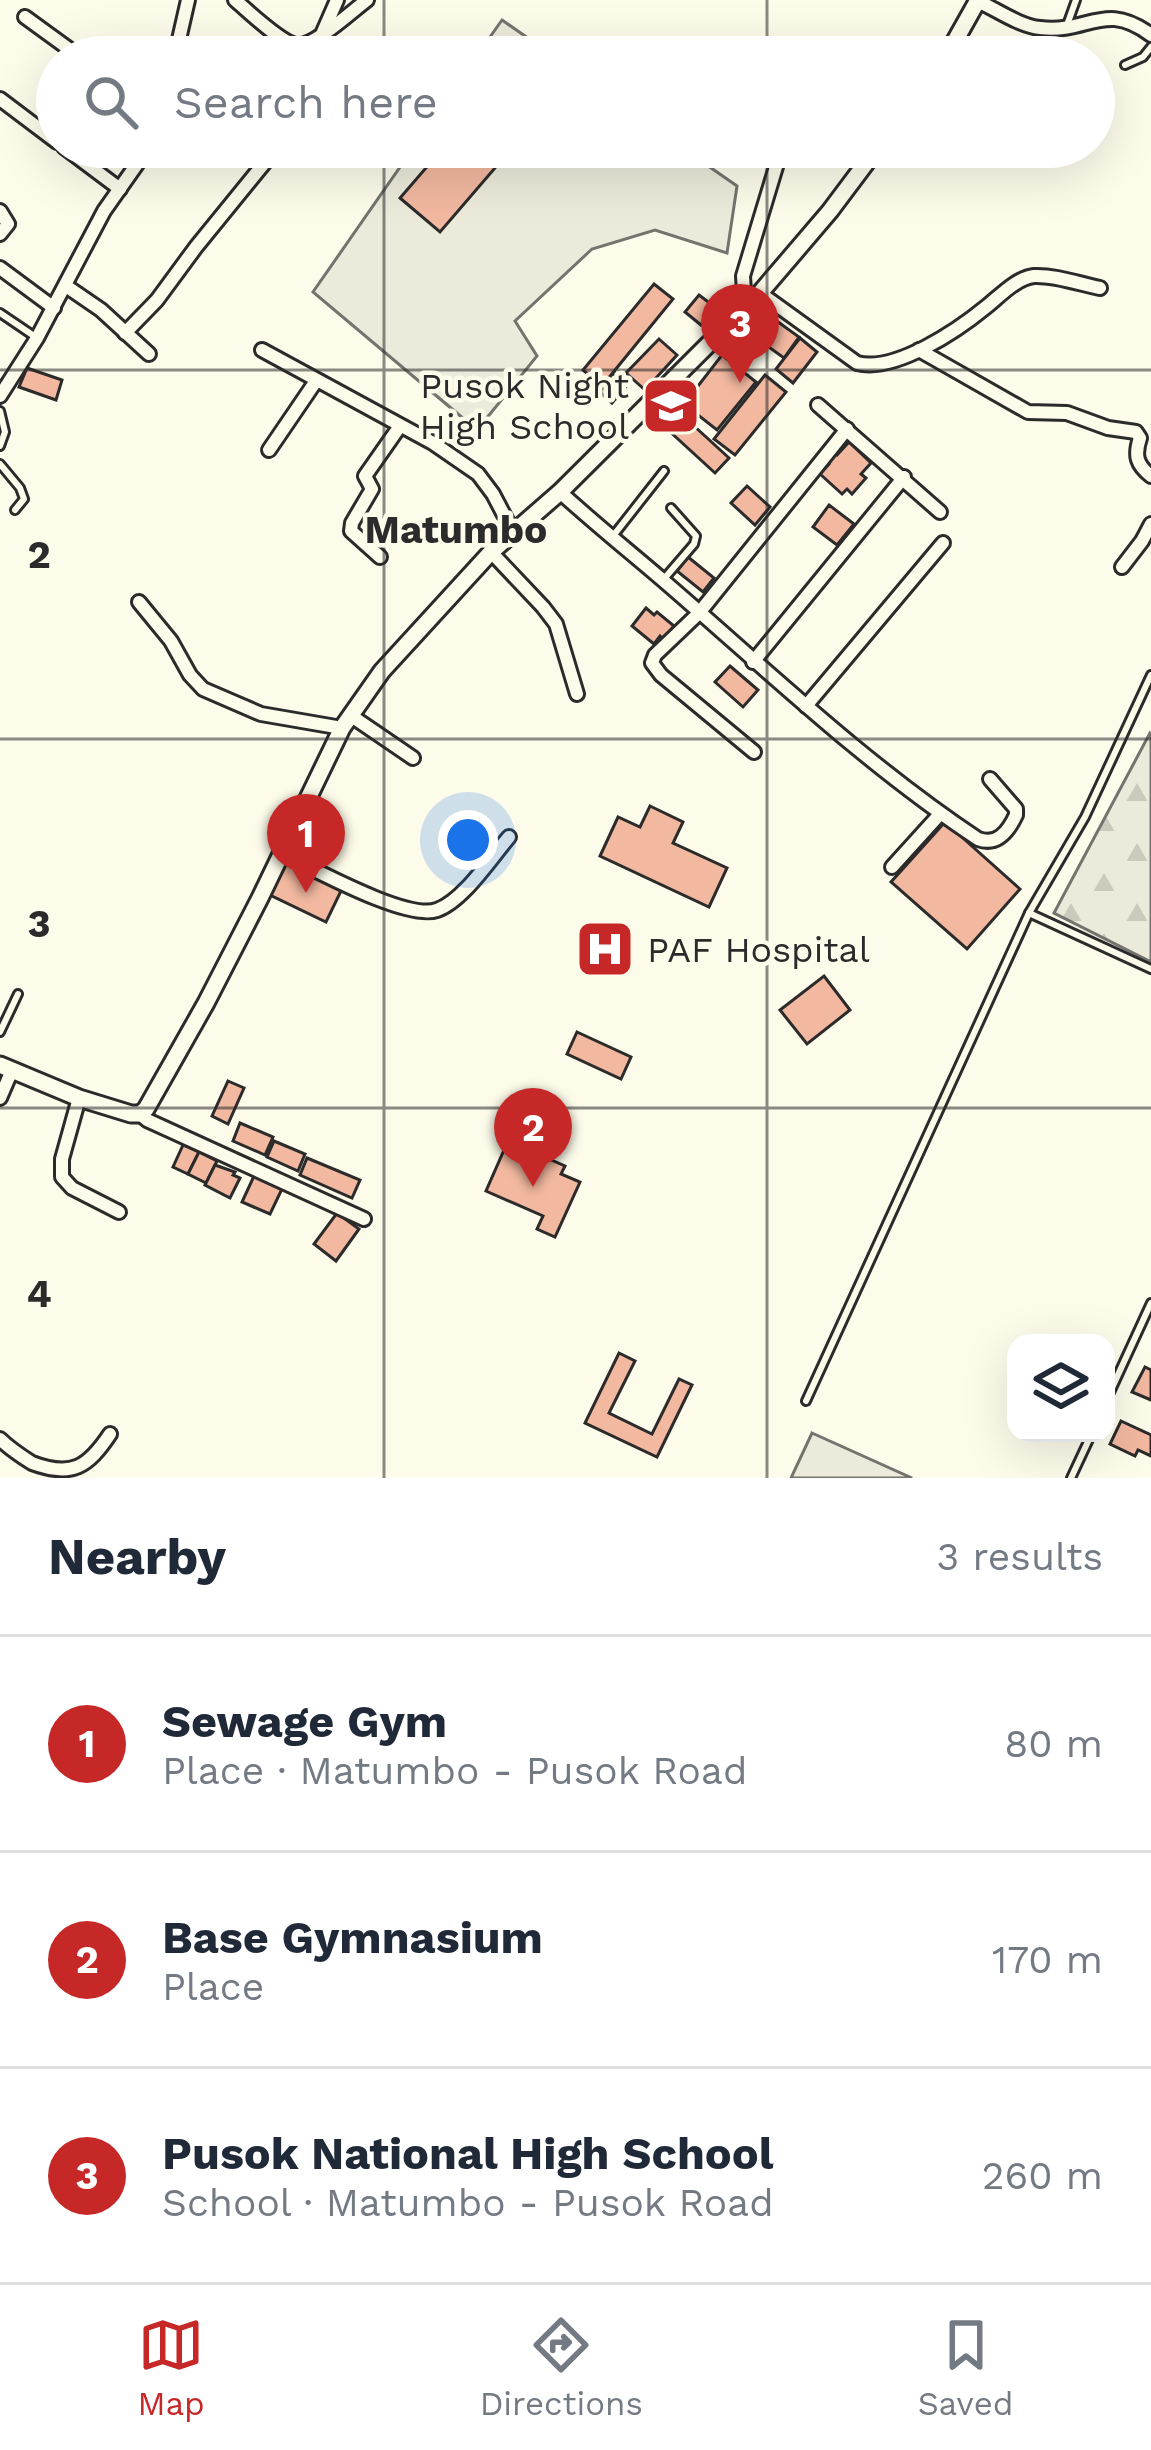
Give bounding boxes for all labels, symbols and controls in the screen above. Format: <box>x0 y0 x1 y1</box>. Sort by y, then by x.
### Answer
search box <box>36 36 1115 168</box>
icon: search <box>78 69 144 135</box>
text: Search here <box>174 76 438 129</box>
pin: 3 <box>701 284 779 383</box>
place label: Pusok Night High School <box>420 365 629 448</box>
school or university icon: Pusok Night High School <box>640 375 702 437</box>
district label: Matumbo <box>365 507 547 552</box>
text: 2 <box>27 532 51 577</box>
pin: 1 <box>267 794 345 893</box>
your location <box>438 810 498 870</box>
text: 3 <box>27 901 51 946</box>
hospital icon: PAF Hospital <box>574 918 636 980</box>
place label: PAF Hospital <box>647 929 870 971</box>
pin: 2 <box>494 1088 572 1187</box>
text: 4 <box>26 1271 52 1316</box>
map controls <box>1007 1334 1115 1442</box>
button: layers <box>1007 1334 1115 1442</box>
text: Nearby <box>48 1527 226 1586</box>
text: 3 results <box>937 1534 1103 1579</box>
text: Sewage Gym <box>162 1695 447 1748</box>
text: 1 <box>79 1721 95 1766</box>
text: 80 m <box>1004 1721 1103 1766</box>
text: Place · Matumbo - Pusok Road <box>162 1748 747 1793</box>
text: Base Gymnasium <box>162 1911 543 1964</box>
text: 2 <box>75 1937 99 1982</box>
text: 170 m <box>992 1937 1103 1982</box>
text: Place <box>162 1964 264 2009</box>
text: Pusok National High School <box>162 2127 773 2180</box>
text: 3 <box>75 2153 99 2198</box>
text: 260 m <box>982 2153 1103 2198</box>
text: School · Matumbo - Pusok Road <box>162 2180 774 2225</box>
tab: Map <box>137 2312 205 2423</box>
tab: Directions <box>480 2312 643 2423</box>
tab: Saved <box>918 2312 1014 2423</box>

